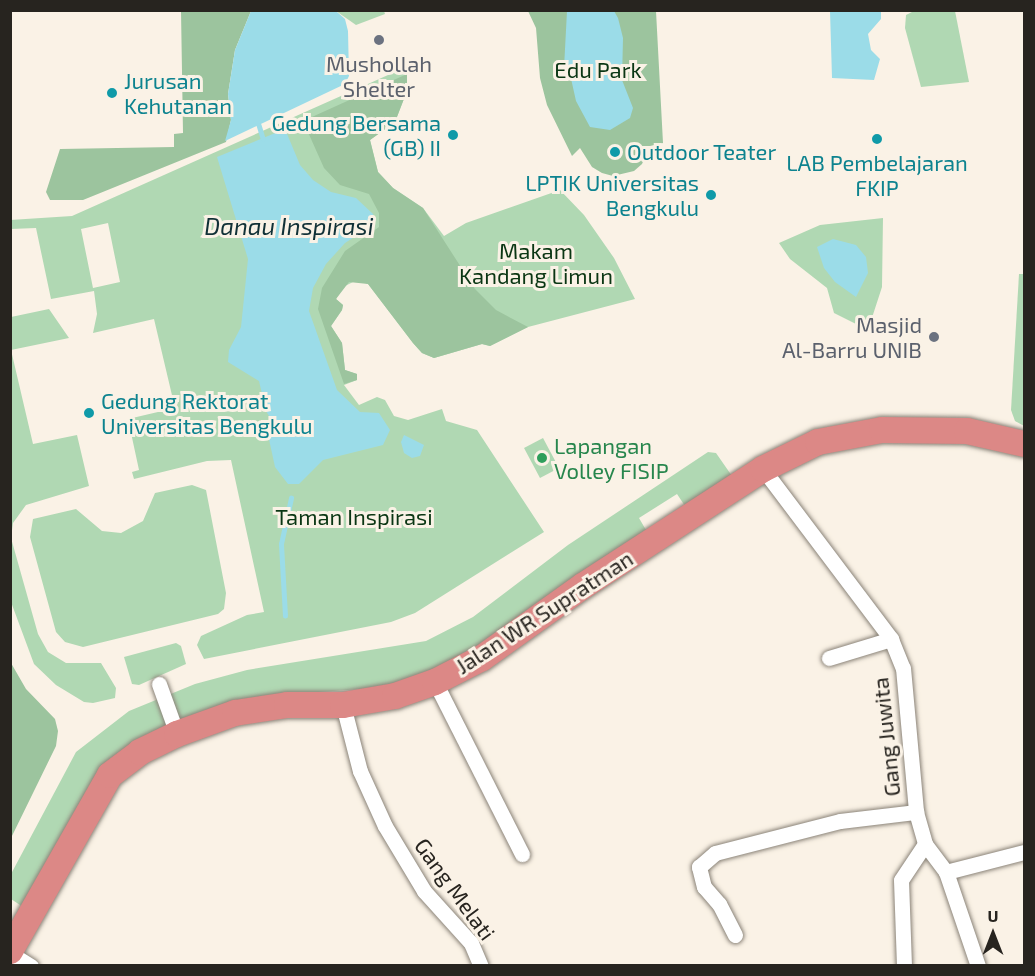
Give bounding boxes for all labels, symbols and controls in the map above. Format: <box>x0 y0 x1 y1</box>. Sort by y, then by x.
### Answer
marker: Mushollah Shelter <box>372 33 386 47</box>
place label: Mushollah Shelter <box>326 50 432 101</box>
park label: Edu Park <box>554 57 642 83</box>
place label: Jurusan Kehutanan <box>124 67 232 118</box>
marker: Jurusan Kehutanan <box>105 86 119 100</box>
place label: Gedung Bersama (GB) II <box>271 109 441 160</box>
marker: Gedung Bersama (GB) II <box>446 128 460 142</box>
marker: LAB Pembelajaran FKIP <box>870 132 884 146</box>
place label: Outdoor Teater <box>627 139 777 165</box>
marker: Outdoor Teater <box>608 145 622 159</box>
place label: LAB Pembelajaran FKIP <box>786 149 968 200</box>
place label: LPTIK Universitas Bengkulu <box>525 169 699 220</box>
marker: LPTIK Universitas Bengkulu <box>704 188 718 202</box>
water label: Danau Inspirasi <box>204 212 374 240</box>
park label: Makam Kandang Limun <box>459 237 613 288</box>
place label: Masjid Al-Barru UNIB <box>782 311 922 362</box>
marker: Masjid Al-Barru UNIB <box>927 330 941 344</box>
place label: Gedung Rektorat Universitas Bengkulu <box>101 387 313 439</box>
marker: Gedung Rektorat Universitas Bengkulu <box>82 406 96 420</box>
place label: Lapangan Volley FISIP <box>554 432 669 484</box>
marker: Lapangan Volley FISIP <box>535 451 549 465</box>
park label: Taman Inspirasi <box>275 504 433 530</box>
street label: Jalan WR Supratman <box>450 545 638 679</box>
street label: Gang Juwita <box>867 676 905 798</box>
street label: Gang Melati <box>409 833 501 945</box>
north arrow <box>963 904 1023 964</box>
text: U <box>988 906 998 925</box>

